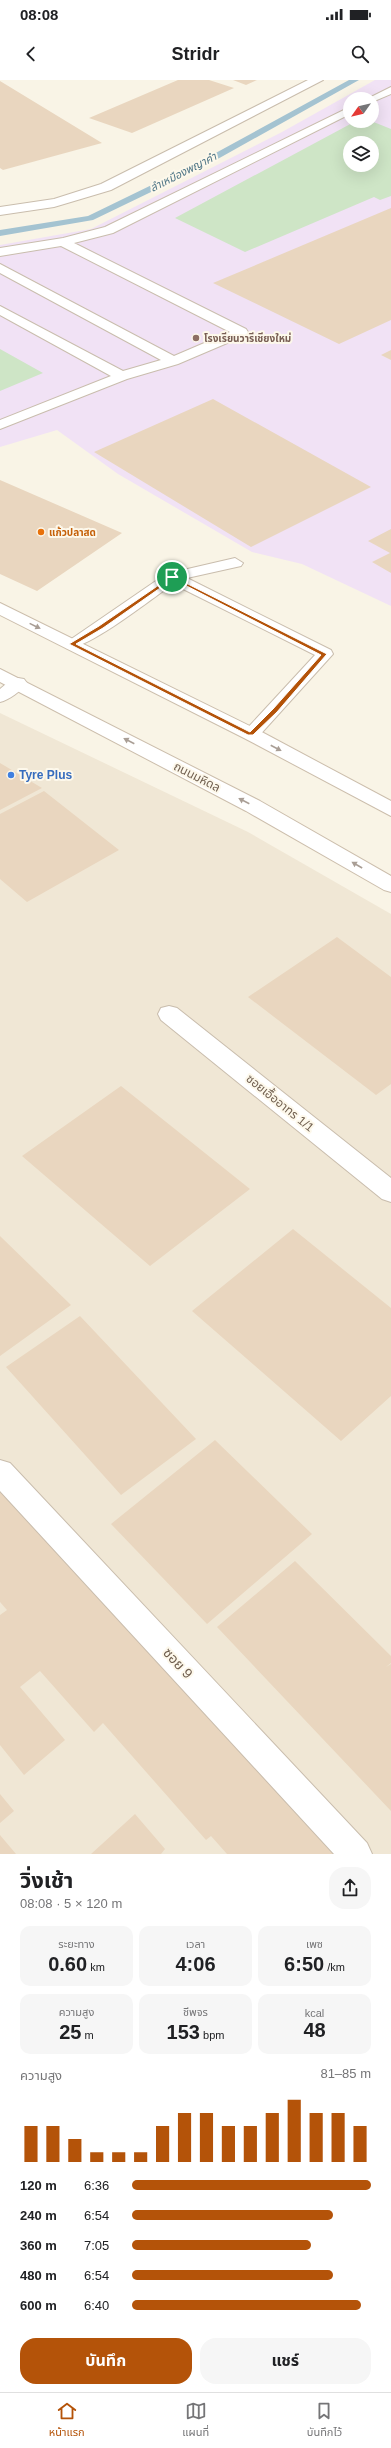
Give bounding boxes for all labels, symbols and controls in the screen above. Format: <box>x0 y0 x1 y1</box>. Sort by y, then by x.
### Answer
text: 08:08 <box>20 6 58 23</box>
icon: back <box>20 43 42 65</box>
icon: search <box>349 43 371 65</box>
text: Stridr <box>171 44 220 64</box>
north arrow <box>343 92 379 128</box>
map controls <box>343 92 379 172</box>
button: layers <box>343 136 379 172</box>
water label: ลำเหมืองพญาคำ <box>148 150 219 194</box>
place label: โรงเรียนวารีเชียงใหม่ <box>204 332 291 344</box>
marker: โรงเรียนวารีเชียงใหม่ <box>191 333 201 343</box>
place label: แก้วปลาสด <box>49 526 96 538</box>
marker: แก้วปลาสด <box>36 527 46 537</box>
pin <box>155 560 189 594</box>
icon: arrive <box>161 566 183 588</box>
one-way arrow <box>29 622 41 629</box>
one-way arrow <box>123 738 135 744</box>
one-way arrow <box>270 744 282 751</box>
street label: ถนนมหิดล <box>171 759 223 795</box>
place label: Tyre Plus <box>19 768 72 782</box>
marker: Tyre Plus <box>6 770 16 780</box>
one-way arrow <box>238 798 250 804</box>
one-way arrow <box>351 862 363 869</box>
street label: ซอยเอื้ออาทร 1/1 <box>243 1070 318 1135</box>
street label: ซอย 9 <box>160 1644 196 1682</box>
button: share <box>329 1867 371 1909</box>
text: วิ่งเช้า <box>20 1868 73 1893</box>
text: 08:08 · 5 × 120 m <box>20 1896 122 1911</box>
text: ระยะทาง <box>58 1938 95 1950</box>
text: เวลา <box>186 1938 205 1950</box>
text: เพซ <box>306 1938 323 1950</box>
text: 0.60 <box>48 1953 87 1975</box>
text: 4:06 <box>175 1953 216 1975</box>
text: 6:50 <box>284 1953 324 1975</box>
text: km <box>87 1961 105 1973</box>
text: /km <box>324 1961 345 1973</box>
text: ความสูง <box>59 2006 94 2018</box>
text: ชีพจร <box>183 2006 208 2018</box>
text: kcal <box>305 2007 324 2019</box>
text: 48 <box>303 2019 326 2041</box>
text: 25 <box>59 2021 82 2043</box>
text: 153 <box>167 2021 200 2043</box>
text: m <box>82 2029 94 2041</box>
text: bpm <box>200 2029 224 2041</box>
text: 81–85 m <box>320 2066 371 2081</box>
text: ความสูง <box>20 2068 62 2083</box>
text: 120 m <box>20 2178 57 2193</box>
text: 6:36 <box>84 2178 109 2193</box>
text: 240 m <box>20 2208 57 2223</box>
text: 6:54 <box>84 2208 109 2223</box>
text: 360 m <box>20 2238 57 2253</box>
text: 7:05 <box>84 2238 109 2253</box>
text: 480 m <box>20 2268 57 2283</box>
text: 6:54 <box>84 2268 109 2283</box>
text: 600 m <box>20 2298 57 2313</box>
text: 6:40 <box>84 2298 109 2313</box>
button: บันทึก <box>20 2338 192 2384</box>
button: แชร์ <box>200 2338 371 2384</box>
tab: หน้าแรก <box>49 2400 85 2441</box>
tab: แผนที่ <box>182 2400 209 2441</box>
tab: บันทึกไว้ <box>307 2400 342 2441</box>

